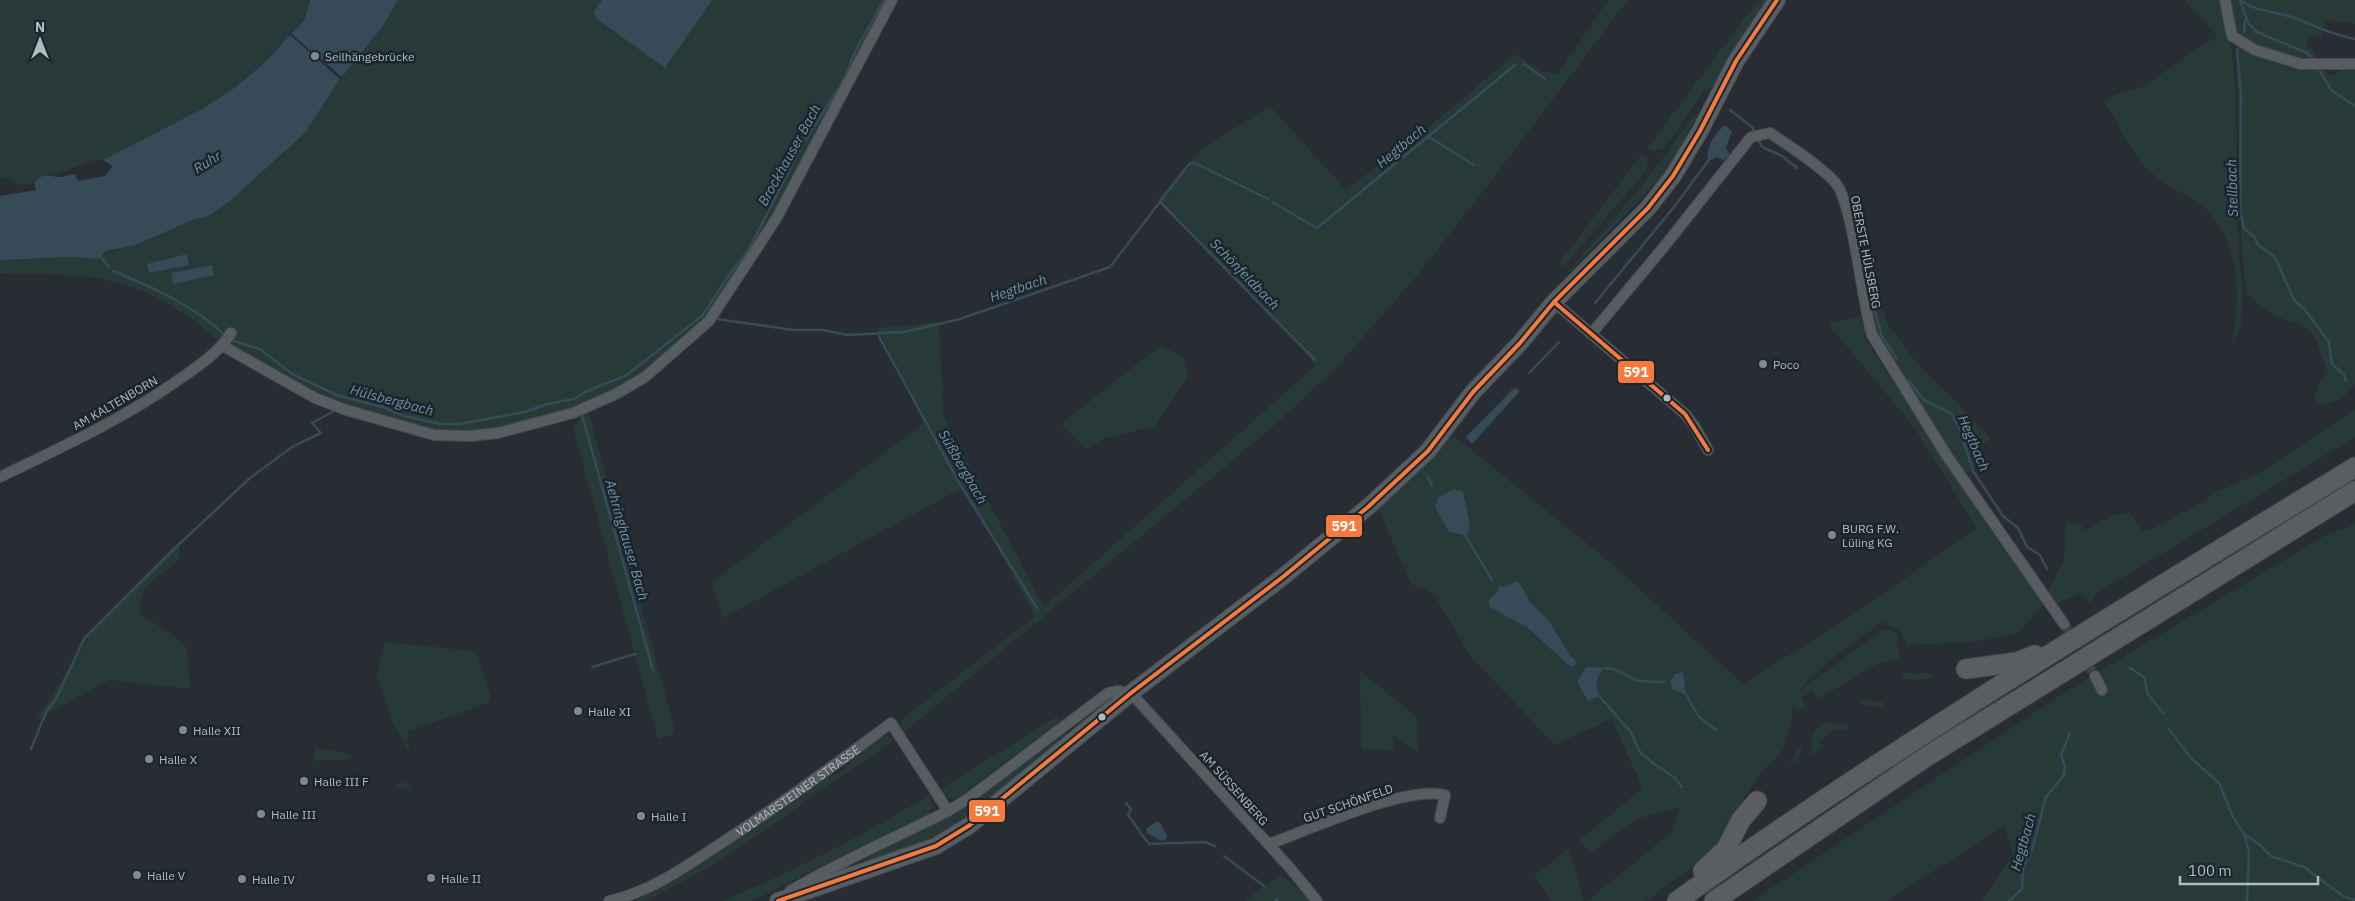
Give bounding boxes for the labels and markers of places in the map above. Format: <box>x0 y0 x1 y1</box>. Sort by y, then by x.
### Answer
place label: Seilhängebrücke <box>325 49 415 64</box>
marker: Seilhängebrücke <box>309 50 321 62</box>
place label: Poco <box>1773 357 1800 372</box>
marker: Poco <box>1757 358 1769 370</box>
unlabelled marker <box>1662 393 1672 403</box>
place label: BURG F.W. Lüling KG <box>1842 521 1899 550</box>
marker: BURG F.W. Lüling KG <box>1826 529 1838 541</box>
place label: Halle XI <box>588 704 631 719</box>
marker: Halle XI <box>572 705 584 717</box>
unlabelled marker <box>1097 712 1107 722</box>
place label: Halle XII <box>193 723 241 738</box>
marker: Halle XII <box>177 724 189 736</box>
place label: Halle X <box>159 752 198 767</box>
marker: Halle X <box>143 753 155 765</box>
place label: Halle III F <box>314 774 369 789</box>
marker: Halle III F <box>298 775 310 787</box>
place label: Halle III <box>271 807 316 822</box>
marker: Halle III <box>255 808 267 820</box>
place label: Halle I <box>651 809 687 824</box>
marker: Halle I <box>635 810 647 822</box>
place label: Halle V <box>147 868 186 883</box>
marker: Halle V <box>131 869 143 881</box>
place label: Halle II <box>441 871 482 886</box>
place label: Halle IV <box>252 872 296 887</box>
marker: Halle II <box>425 872 437 884</box>
marker: Halle IV <box>236 873 248 885</box>

